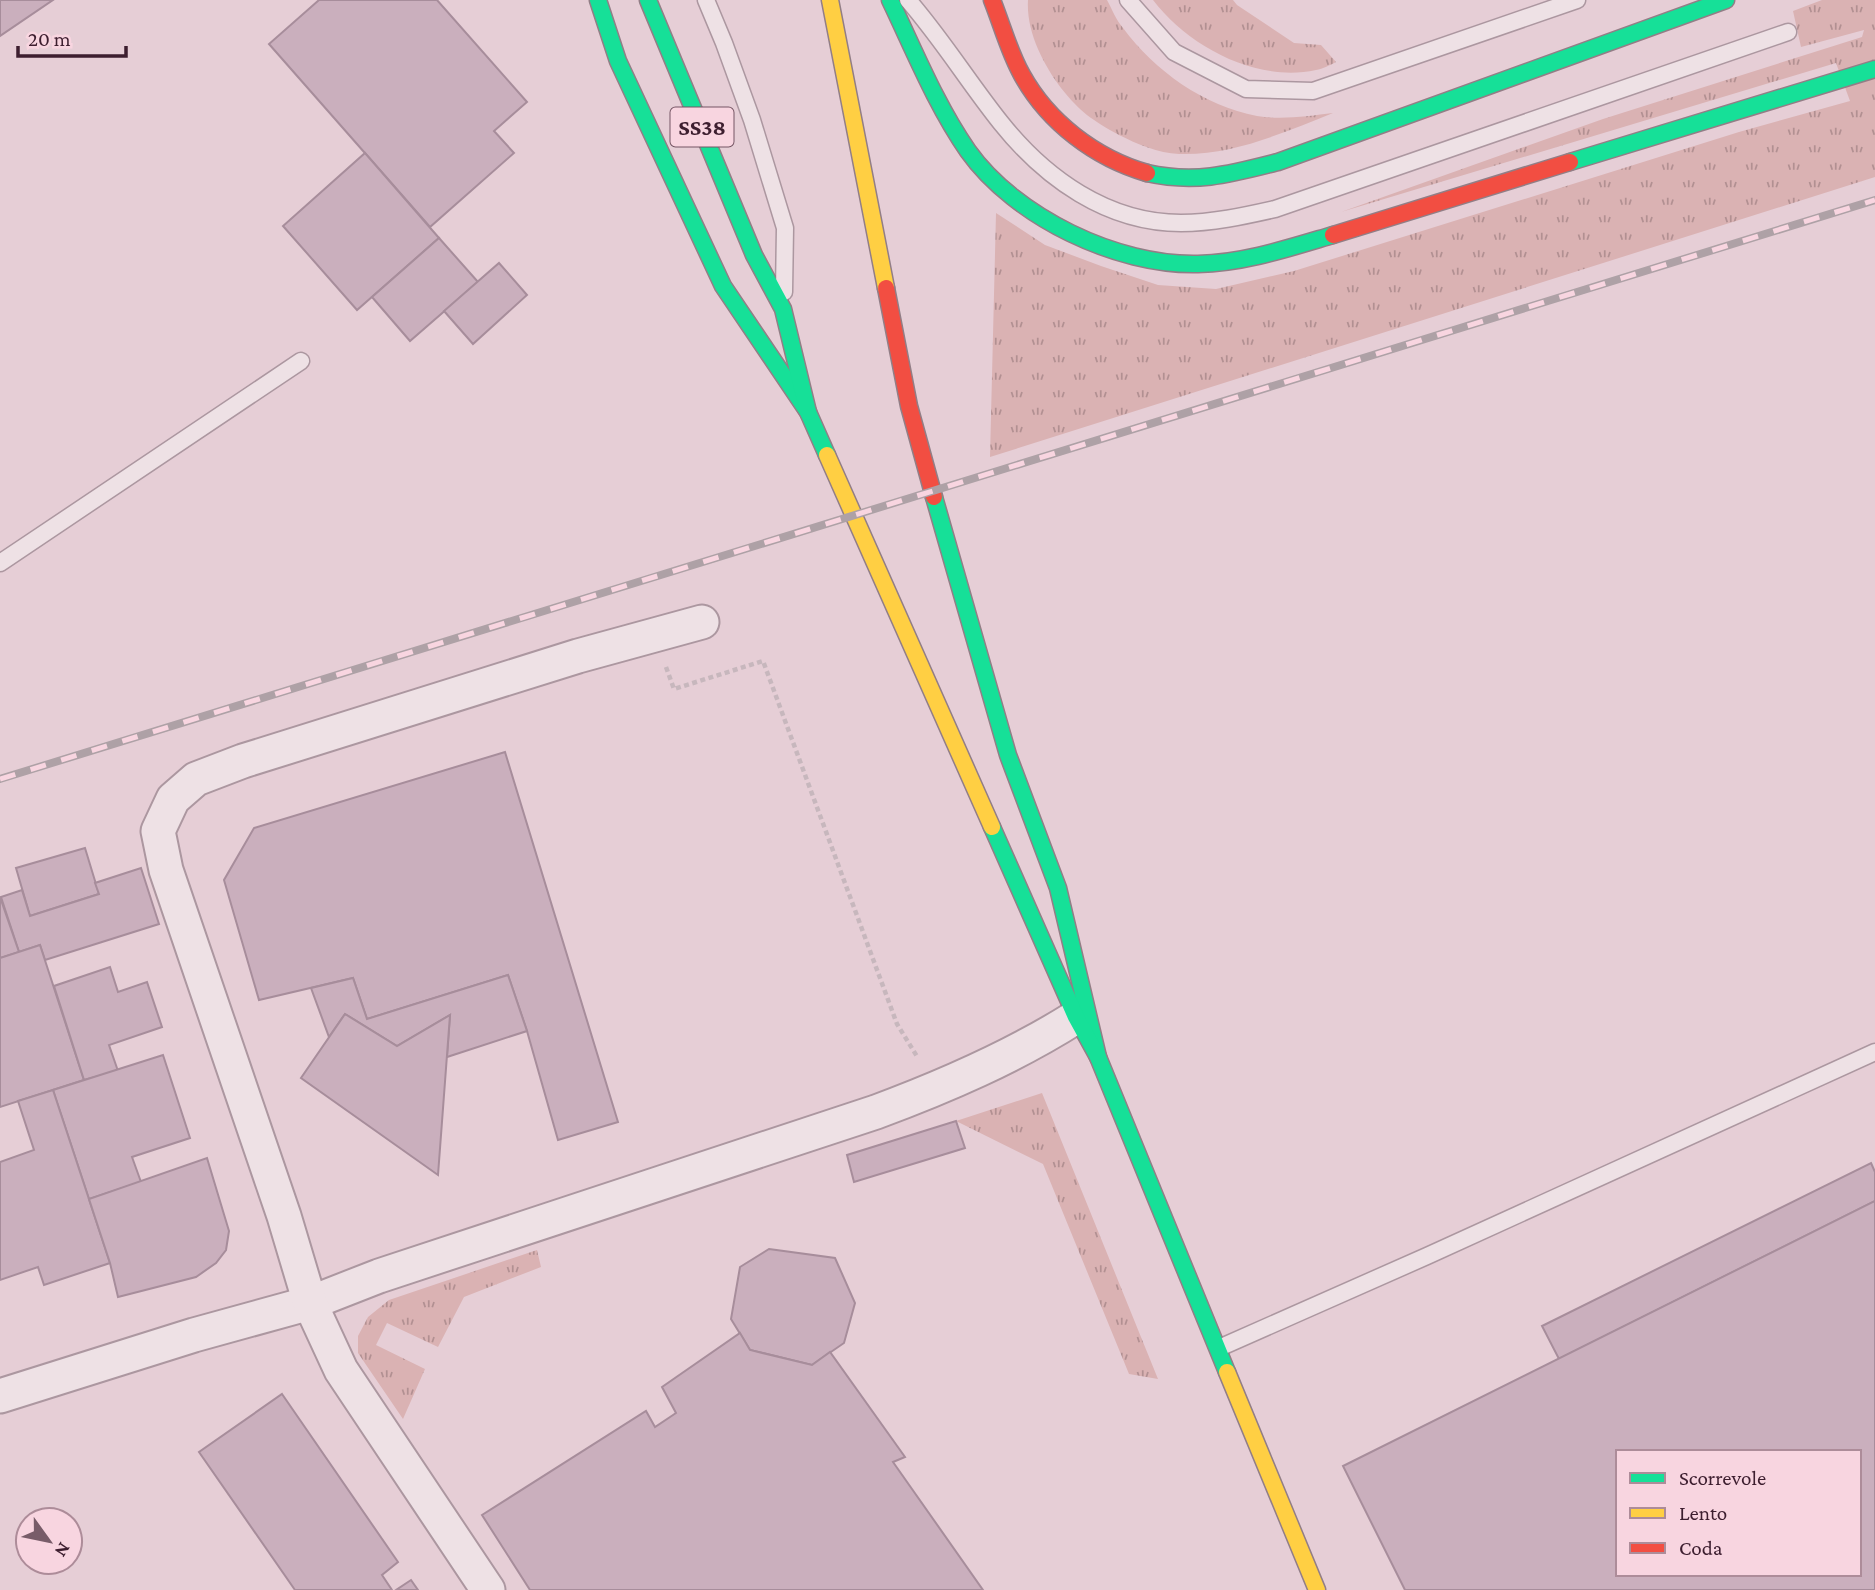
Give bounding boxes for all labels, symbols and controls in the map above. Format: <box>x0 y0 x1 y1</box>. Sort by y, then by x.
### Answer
scale bar <box>18 14 126 58</box>
text: 20 m <box>28 27 71 51</box>
road number: SS38 <box>670 108 734 146</box>
legend <box>1616 1450 1861 1576</box>
text: Scorrevole <box>1679 1466 1766 1490</box>
text: Lento <box>1679 1501 1727 1525</box>
north arrow <box>14 1506 84 1576</box>
text: Coda <box>1679 1536 1723 1560</box>
text: N <box>50 1539 75 1561</box>

